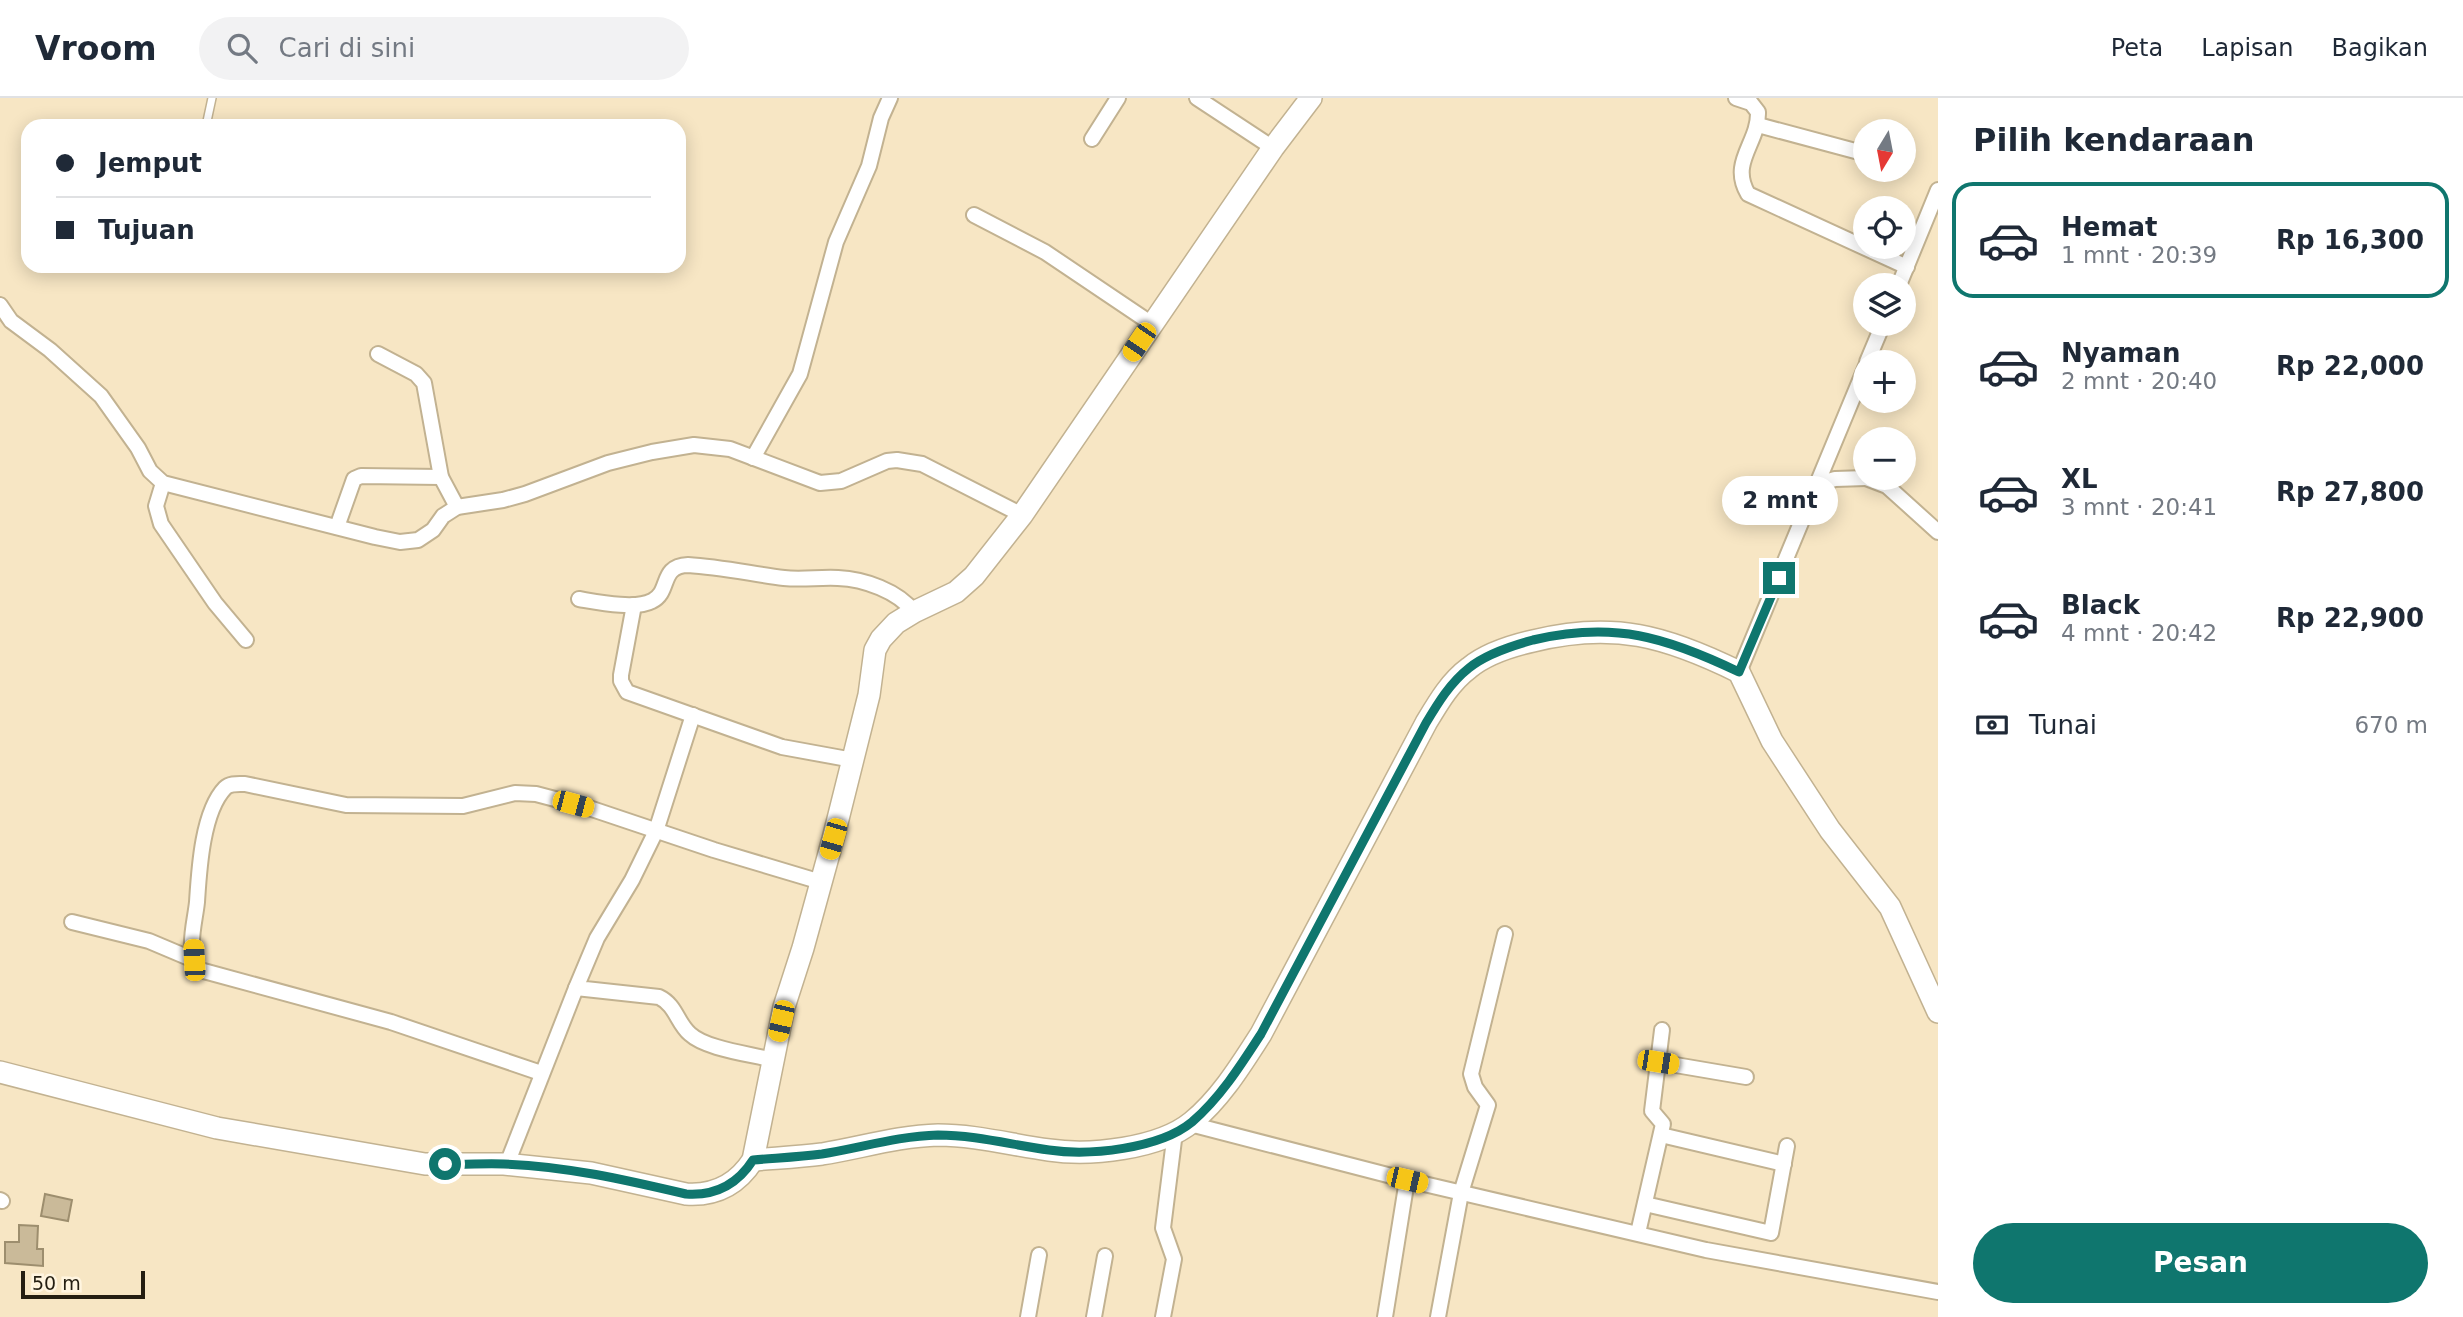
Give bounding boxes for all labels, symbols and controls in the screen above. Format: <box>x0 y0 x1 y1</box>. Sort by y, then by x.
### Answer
search box <box>199 17 689 80</box>
text: Vroom <box>35 29 157 68</box>
icon: search <box>223 29 261 67</box>
text: Cari di sini <box>279 33 415 63</box>
text: Peta <box>2111 34 2163 62</box>
text: Lapisan <box>2201 34 2294 62</box>
text: Bagikan <box>2332 34 2428 62</box>
north arrow <box>1853 119 1916 182</box>
map controls <box>1853 119 1916 490</box>
text: Pilih kendaraan <box>1973 121 2254 159</box>
text: Jemput <box>98 148 202 178</box>
button: locate <box>1853 196 1916 259</box>
icon: car <box>1977 209 2040 272</box>
text: Hemat <box>2061 212 2157 242</box>
text: Tujuan <box>98 215 195 245</box>
text: Rp 16,300 <box>2276 225 2424 255</box>
text: 1 mnt · 20:39 <box>2061 242 2217 268</box>
button: layers <box>1853 273 1916 336</box>
car <box>1119 319 1160 365</box>
icon: car <box>1977 335 2040 398</box>
text: Nyaman <box>2061 338 2180 368</box>
button: + <box>1853 350 1916 413</box>
text: Rp 22,000 <box>2276 351 2424 381</box>
text: 2 mnt · 20:40 <box>2061 368 2217 394</box>
button: − <box>1853 427 1916 490</box>
icon: car <box>1977 461 2040 524</box>
text: XL <box>2061 464 2098 494</box>
callout: 2 mnt <box>1721 476 1837 526</box>
text: Rp 27,800 <box>2276 477 2424 507</box>
text: 2 mnt <box>1742 487 1818 513</box>
text: 3 mnt · 20:41 <box>2061 494 2217 520</box>
route end <box>1763 562 1795 594</box>
icon: car <box>1977 587 2040 650</box>
text: Black <box>2061 590 2140 620</box>
text: Rp 22,900 <box>2276 603 2424 633</box>
text: 4 mnt · 20:42 <box>2061 620 2217 646</box>
icon: cash <box>1973 706 2011 744</box>
text: Tunai <box>2029 710 2097 740</box>
text: 670 m <box>2354 712 2428 738</box>
car <box>550 788 597 820</box>
car <box>818 816 849 862</box>
car <box>183 938 206 982</box>
car <box>767 998 796 1044</box>
car <box>1636 1048 1681 1076</box>
route start <box>429 1148 461 1180</box>
car <box>1385 1165 1430 1195</box>
button: Pesan <box>1973 1223 2428 1303</box>
scale bar <box>21 1268 145 1300</box>
text: 50 m <box>32 1272 81 1294</box>

